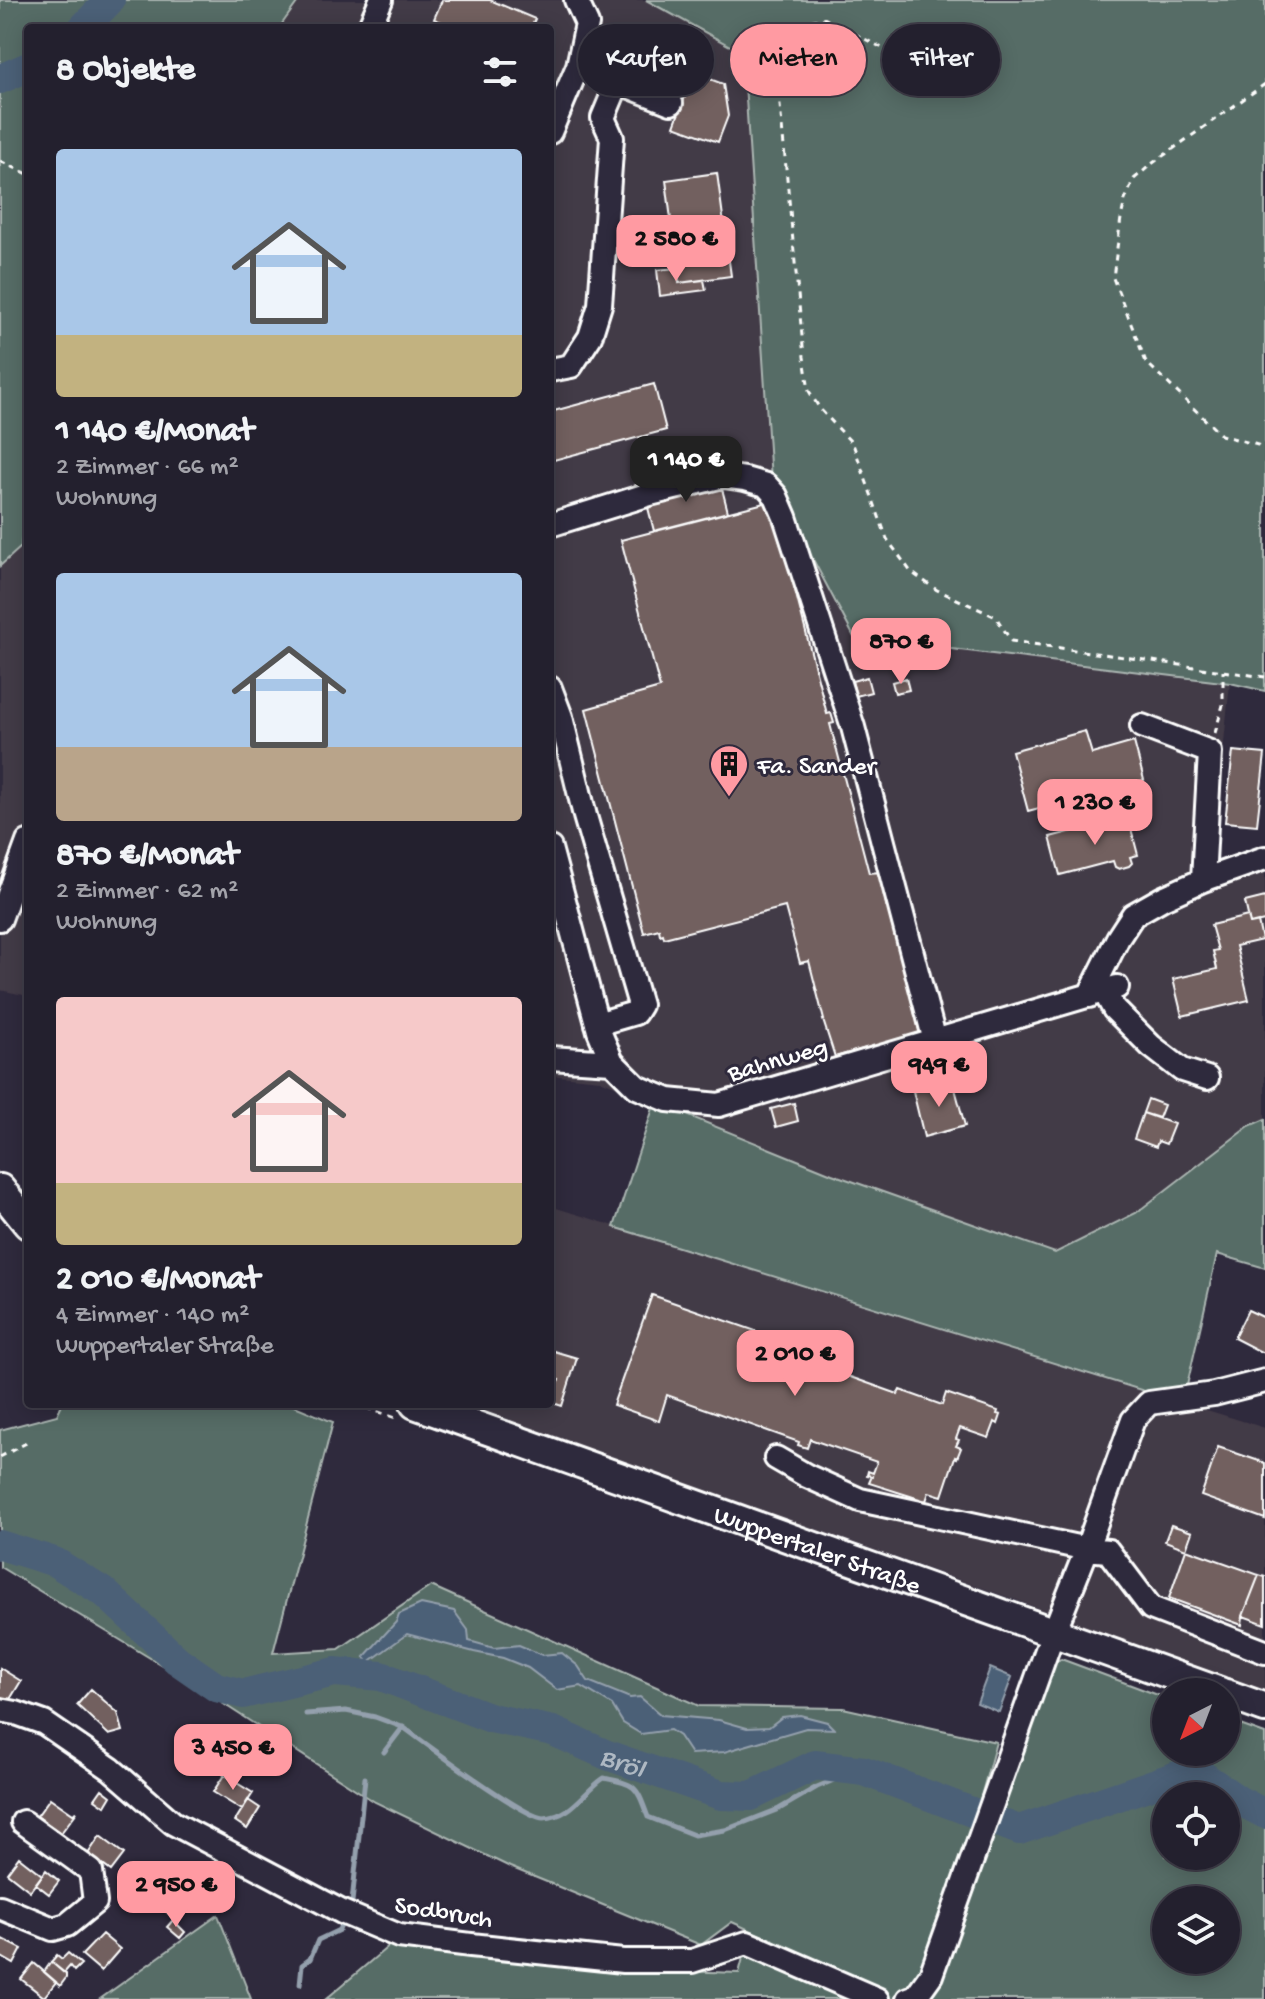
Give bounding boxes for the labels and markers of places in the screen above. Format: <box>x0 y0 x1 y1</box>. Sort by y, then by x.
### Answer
pin: 2 580 € <box>602 215 750 283</box>
pin: 1 140 € <box>612 436 760 504</box>
pin: 870 € <box>845 618 957 686</box>
building icon: Fa. Sander <box>708 743 750 798</box>
place label: Fa. Sander <box>756 753 879 784</box>
pin: 1 230 € <box>1021 779 1169 847</box>
pin: 949 € <box>883 1041 995 1109</box>
pin: 2 010 € <box>721 1330 869 1398</box>
pin: 3 450 € <box>159 1724 307 1792</box>
pin: 2 950 € <box>102 1861 250 1929</box>

